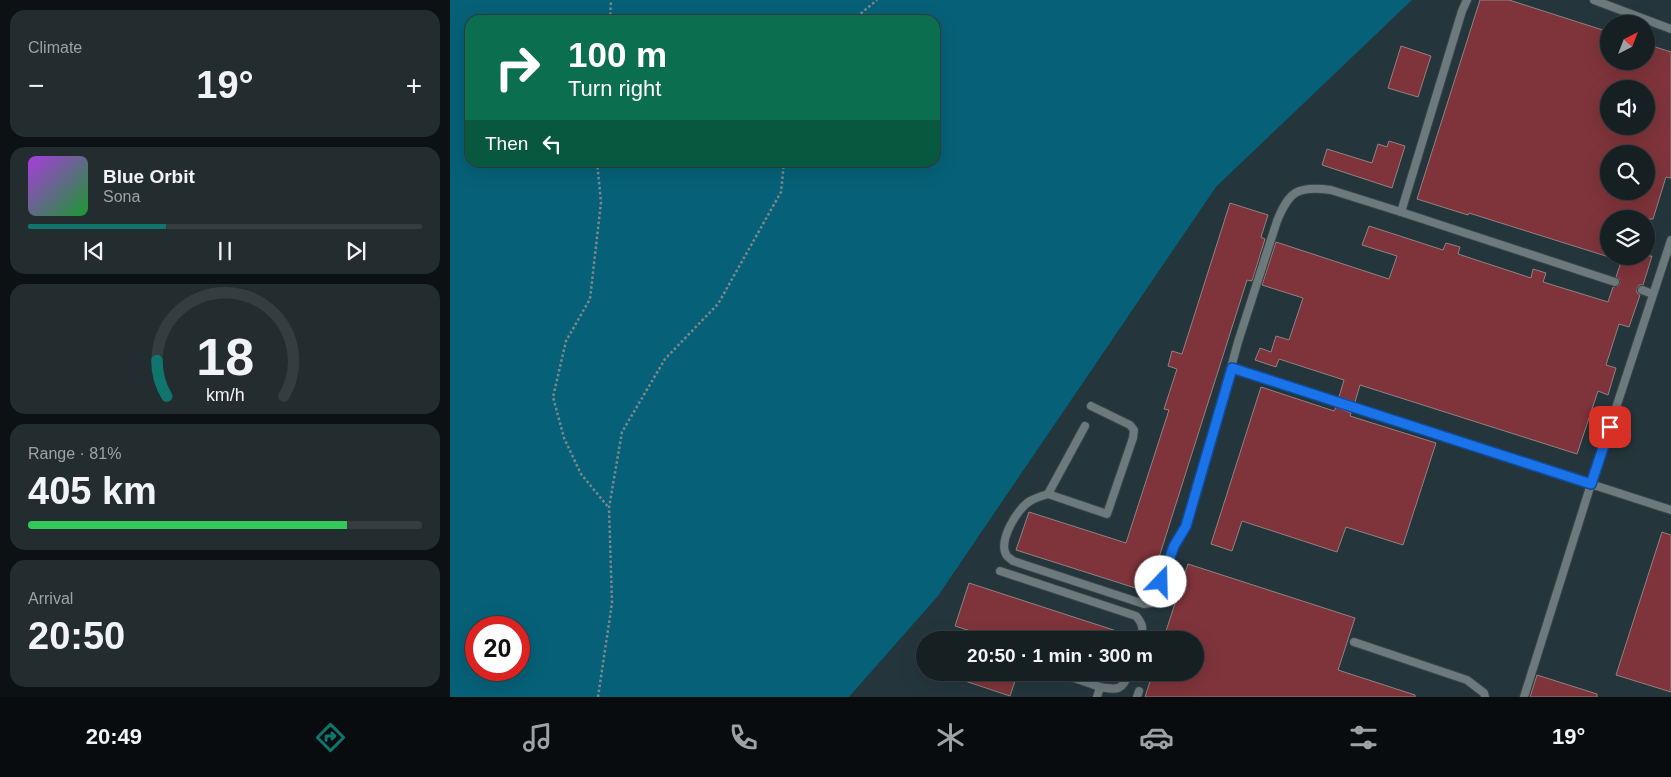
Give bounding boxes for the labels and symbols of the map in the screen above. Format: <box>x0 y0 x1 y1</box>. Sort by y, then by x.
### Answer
north arrow <box>1600 15 1655 70</box>
pin <box>1589 406 1631 448</box>
position arrow <box>1134 555 1186 607</box>
speed limit sign: 20 <box>465 616 530 681</box>

